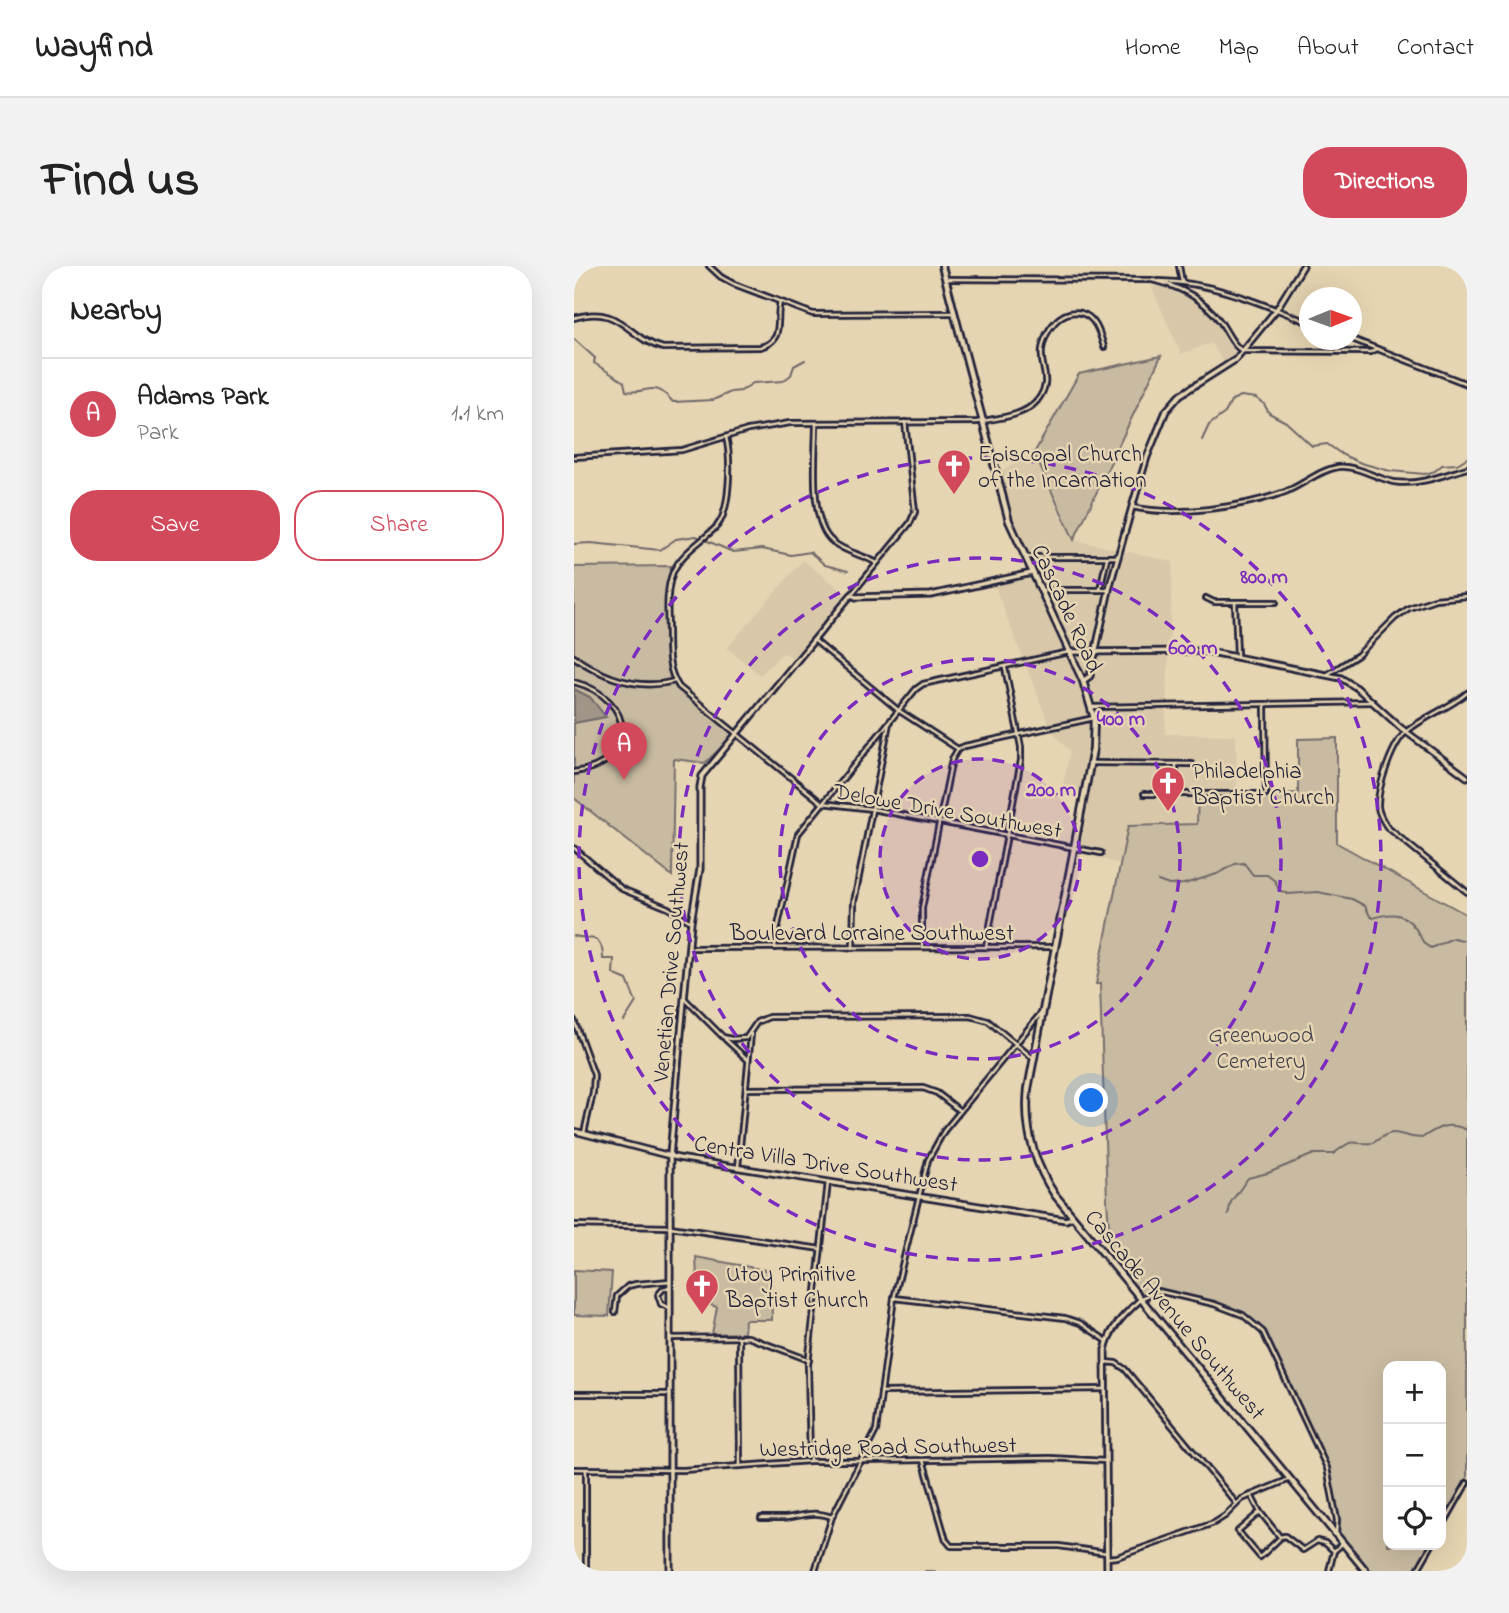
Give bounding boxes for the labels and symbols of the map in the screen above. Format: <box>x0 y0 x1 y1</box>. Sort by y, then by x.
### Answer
north arrow <box>1299 287 1362 350</box>
place label: Episcopal Church of the Incarnation <box>978 439 1147 498</box>
church icon: Episcopal Church of the Incarnation <box>935 447 973 496</box>
street label: Cascade Road <box>1022 539 1110 679</box>
text: 800 m <box>1239 563 1288 593</box>
text: 600 m <box>1169 634 1217 664</box>
text: 400 m <box>1097 705 1145 735</box>
pin: A <box>601 722 647 780</box>
place label: Philadelphia Baptist Church <box>1191 756 1334 815</box>
church icon: Philadelphia Baptist Church <box>1149 764 1187 813</box>
street label: Delowe Drive Southwest <box>830 776 1065 849</box>
text: 200 m <box>1025 776 1076 806</box>
street label: Venetian Drive Southwest <box>645 840 699 1085</box>
centre of rings <box>968 847 992 871</box>
street label: Boulevard Lorraine Southwest <box>729 918 1014 951</box>
park label: Greenwood Cemetery <box>1208 1020 1314 1081</box>
your location <box>1074 1083 1108 1117</box>
street label: Centra Villa Drive Southwest <box>691 1128 960 1203</box>
street label: Cascade Avenue Southwest <box>1076 1203 1272 1428</box>
place label: Utoy Primitive Baptist Church <box>725 1259 868 1318</box>
church icon: Utoy Primitive Baptist Church <box>683 1267 721 1316</box>
street label: Westridge Road Southwest <box>759 1430 1017 1468</box>

